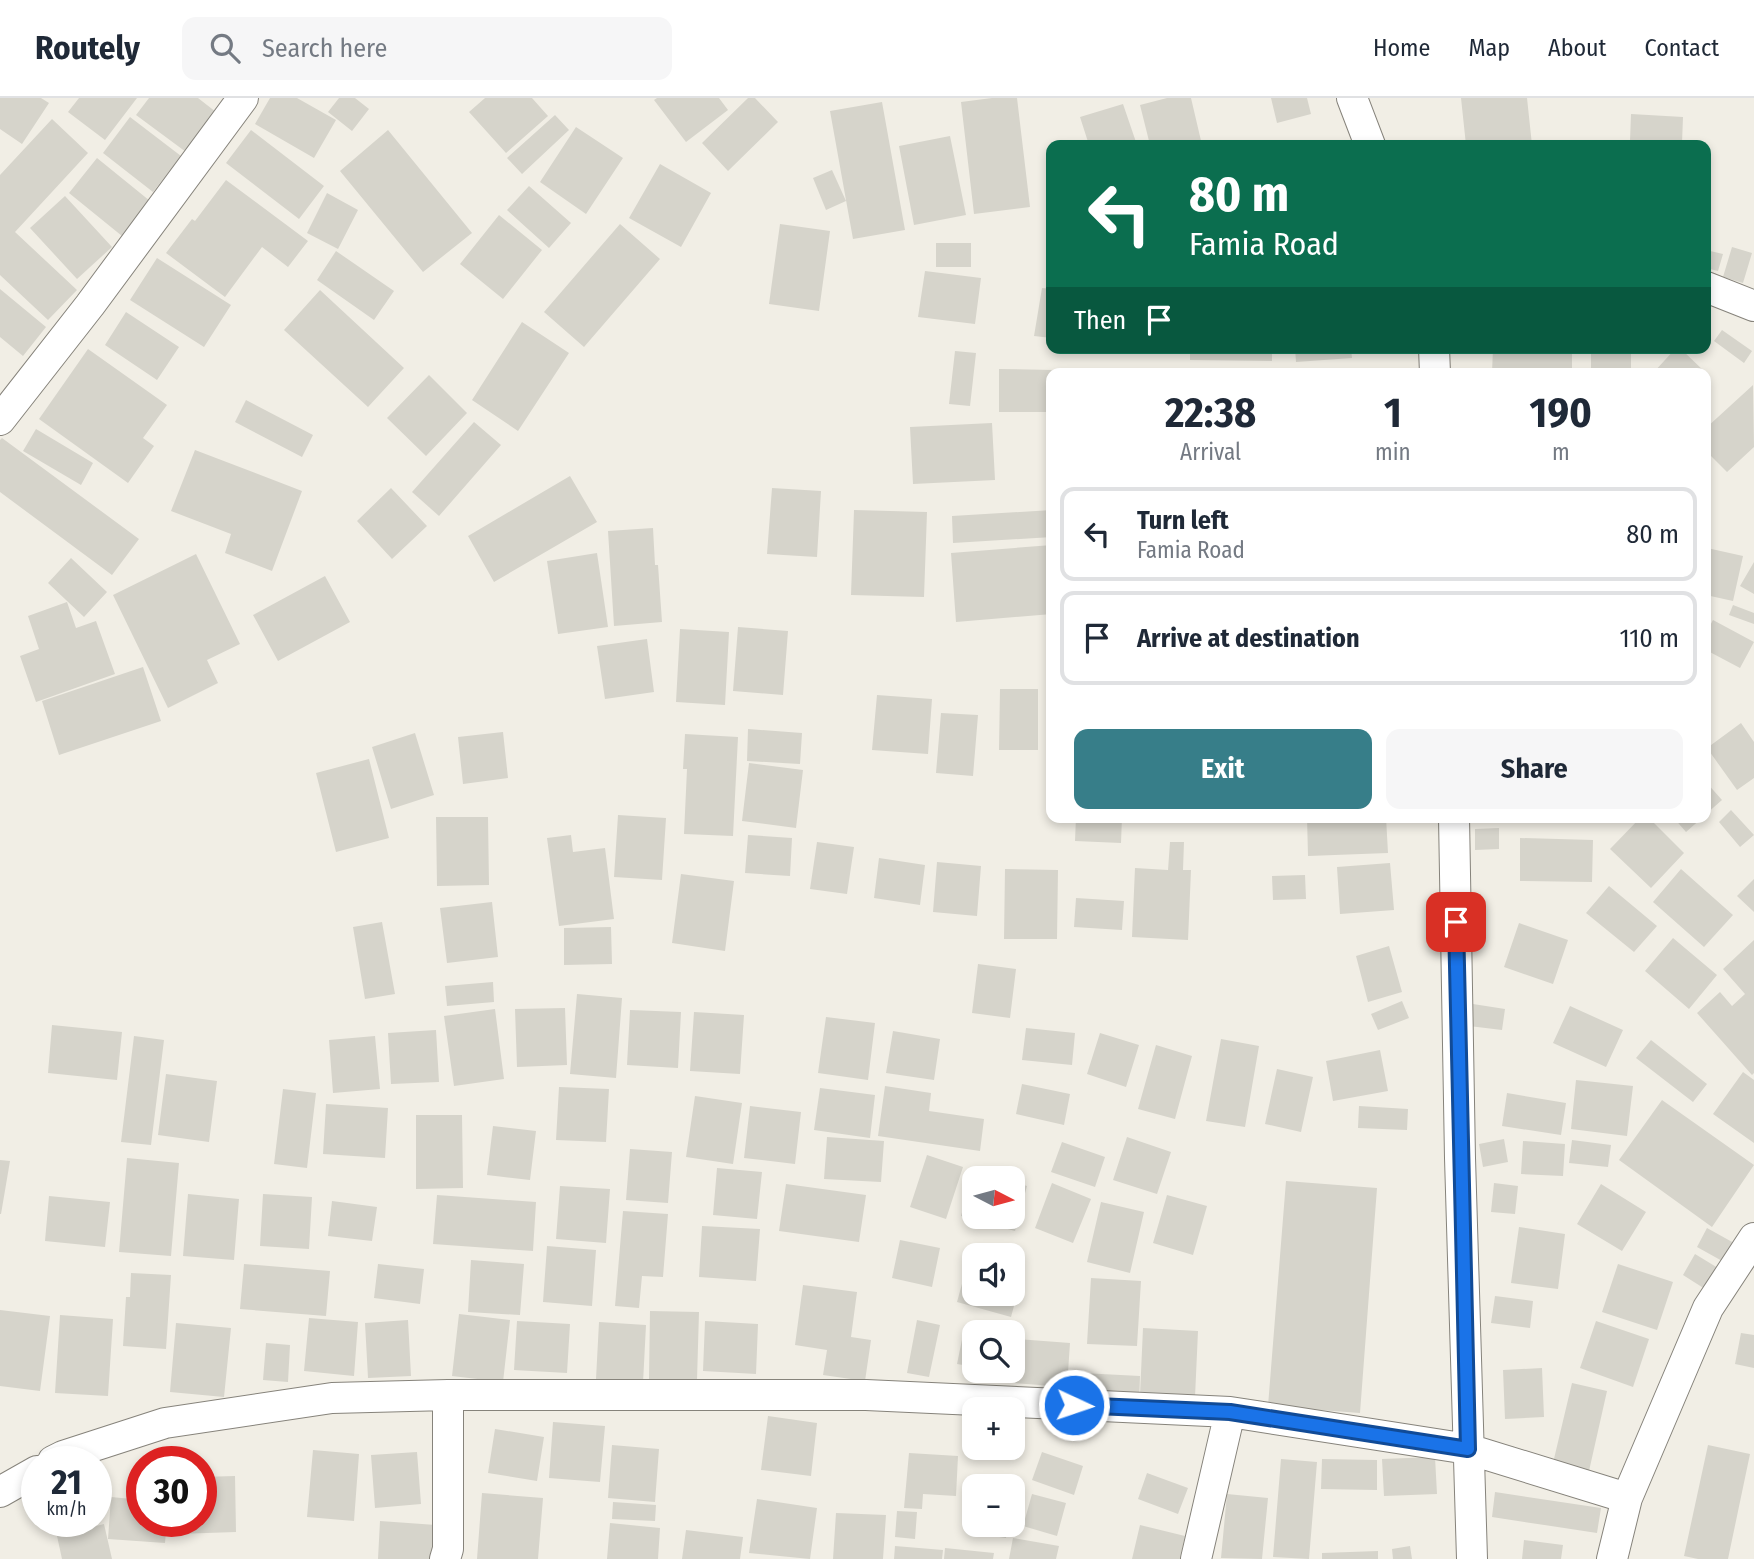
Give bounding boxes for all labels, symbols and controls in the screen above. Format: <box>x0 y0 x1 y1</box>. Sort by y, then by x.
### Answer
search box <box>182 17 672 80</box>
text: Routely <box>35 28 140 68</box>
icon: search <box>206 29 244 67</box>
text: Search here <box>262 33 387 64</box>
text: Home <box>1373 34 1430 62</box>
text: Map <box>1468 34 1510 62</box>
text: About <box>1548 34 1606 62</box>
text: Contact <box>1644 34 1719 62</box>
text: 80 m <box>1189 165 1289 224</box>
icon: left <box>1074 168 1165 259</box>
text: Famia Road <box>1189 225 1339 263</box>
icon: arrive <box>1140 301 1178 339</box>
text: Then <box>1074 305 1126 336</box>
text: 22:38 <box>1165 388 1256 438</box>
text: 1 <box>1384 388 1402 438</box>
text: 190 <box>1530 388 1592 438</box>
text: Arrival <box>1180 438 1241 466</box>
text: min <box>1375 438 1411 466</box>
text: m <box>1552 438 1570 466</box>
text: Turn left <box>1137 505 1229 536</box>
icon: left <box>1078 515 1116 553</box>
text: 80 m <box>1626 519 1679 550</box>
text: Famia Road <box>1137 536 1245 564</box>
icon: arrive <box>1078 619 1116 657</box>
text: Arrive at destination <box>1137 623 1360 654</box>
text: 110 m <box>1619 623 1679 654</box>
button: Exit <box>1074 729 1372 809</box>
button: Share <box>1386 729 1683 809</box>
pin <box>1426 892 1486 952</box>
icon: arrive <box>1437 903 1475 941</box>
north arrow <box>962 1166 1026 1228</box>
map controls <box>962 1166 1025 1537</box>
button: sound <box>962 1243 1025 1306</box>
button: search <box>962 1320 1025 1383</box>
position arrow <box>1037 1368 1111 1442</box>
button: + <box>962 1397 1025 1460</box>
speed limit sign: 30 <box>126 1446 217 1537</box>
text: 21 <box>51 1461 82 1503</box>
button: − <box>962 1474 1025 1537</box>
text: km/h <box>46 1498 87 1520</box>

